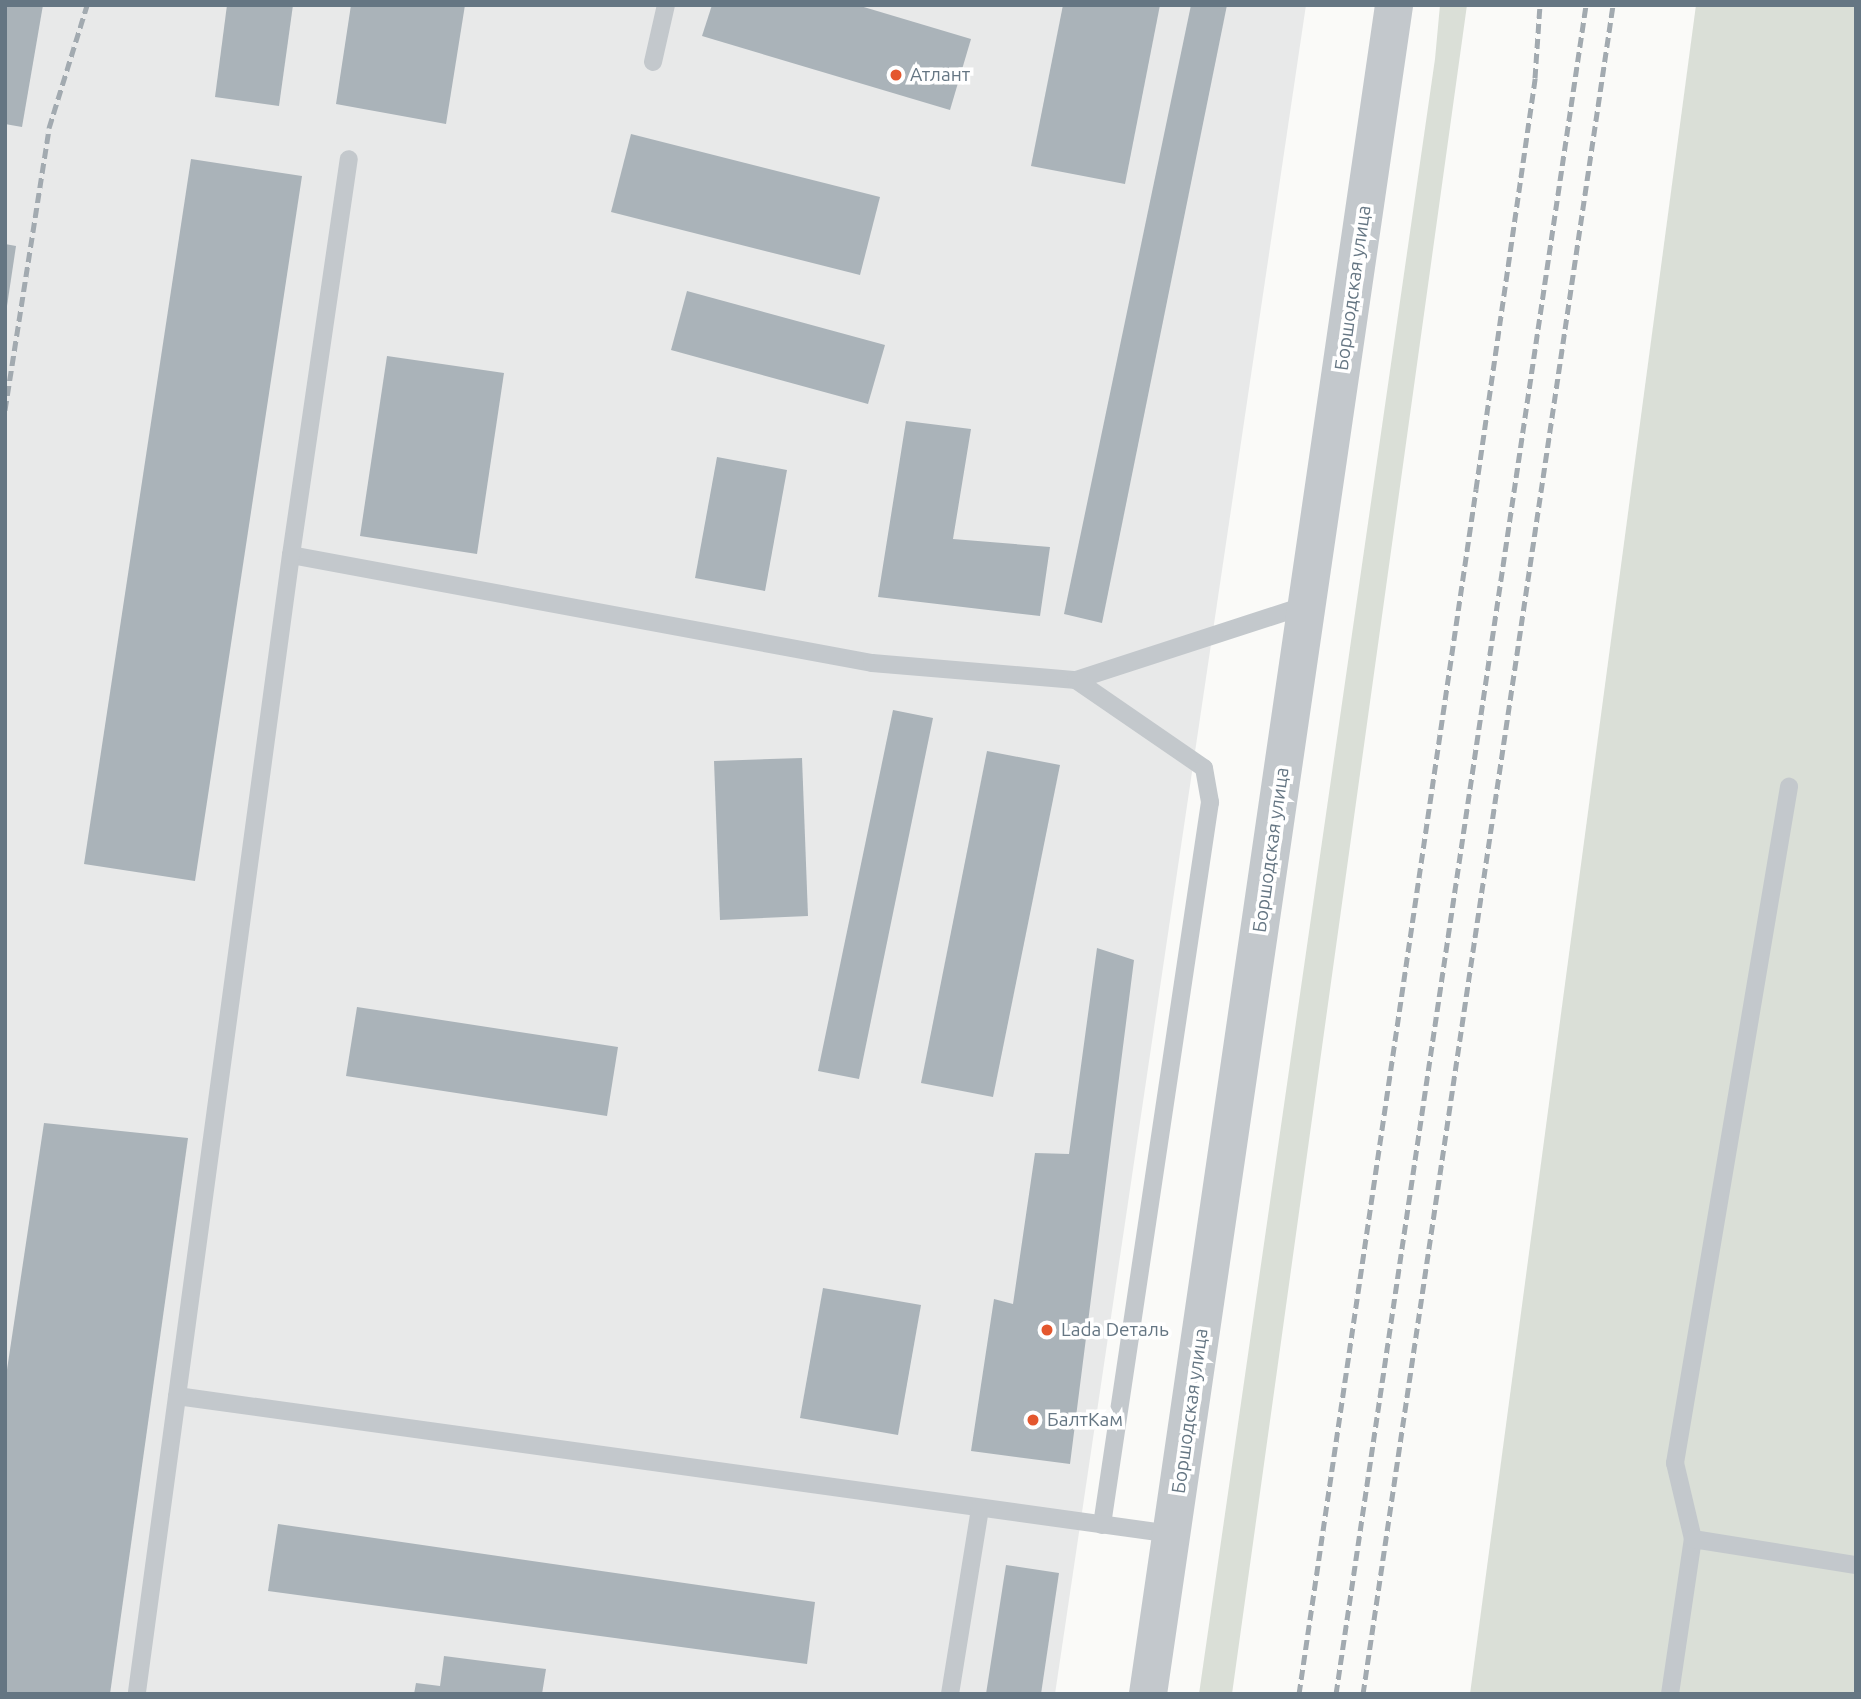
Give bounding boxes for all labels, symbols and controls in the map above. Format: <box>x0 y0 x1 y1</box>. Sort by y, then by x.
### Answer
place label: Атлант <box>910 64 970 86</box>
marker: Атлант <box>888 67 904 83</box>
street label: Боршодская улица <box>1330 204 1376 372</box>
street label: Боршодская улица <box>1248 766 1294 934</box>
place label: Lada Dеталь <box>1061 1319 1169 1341</box>
marker: Lada Dеталь <box>1039 1322 1055 1338</box>
street label: Боршодская улица <box>1167 1327 1213 1495</box>
place label: БалтКам <box>1047 1409 1123 1431</box>
marker: БалтКам <box>1025 1412 1041 1428</box>

